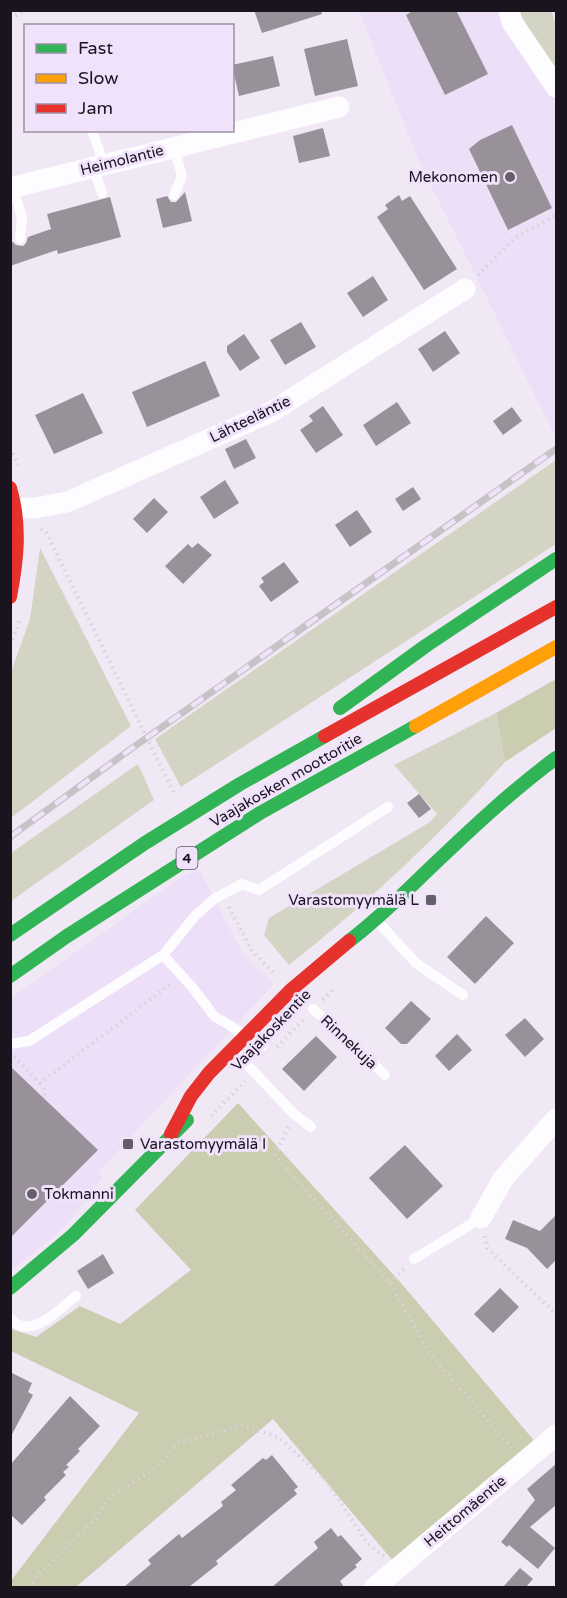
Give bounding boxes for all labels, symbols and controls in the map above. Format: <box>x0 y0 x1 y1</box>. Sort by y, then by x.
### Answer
legend <box>24 24 234 132</box>
text: Fast <box>78 37 113 59</box>
text: Slow <box>78 67 119 89</box>
text: Jam <box>78 97 113 119</box>
street label: Heimolantie <box>78 141 166 179</box>
place label: Mekonomen <box>408 168 498 186</box>
marker: Mekonomen <box>503 170 517 184</box>
street label: Lähteeläntie <box>207 392 293 446</box>
street label: Vaajakosken moottoritie <box>207 729 365 831</box>
road number: 4 <box>176 847 198 869</box>
place label: Varastomyymälä L <box>288 891 419 909</box>
marker: Varastomyymälä L <box>424 893 438 907</box>
street label: Vaajakoskentie <box>228 985 314 1075</box>
street label: Rinnekuja <box>317 1011 381 1073</box>
place label: Varastomyymälä I <box>140 1135 266 1153</box>
marker: Varastomyymälä I <box>121 1137 135 1151</box>
place label: Tokmanni <box>44 1185 114 1203</box>
marker: Tokmanni <box>25 1187 39 1201</box>
street label: Heittomäentie <box>420 1472 510 1550</box>

